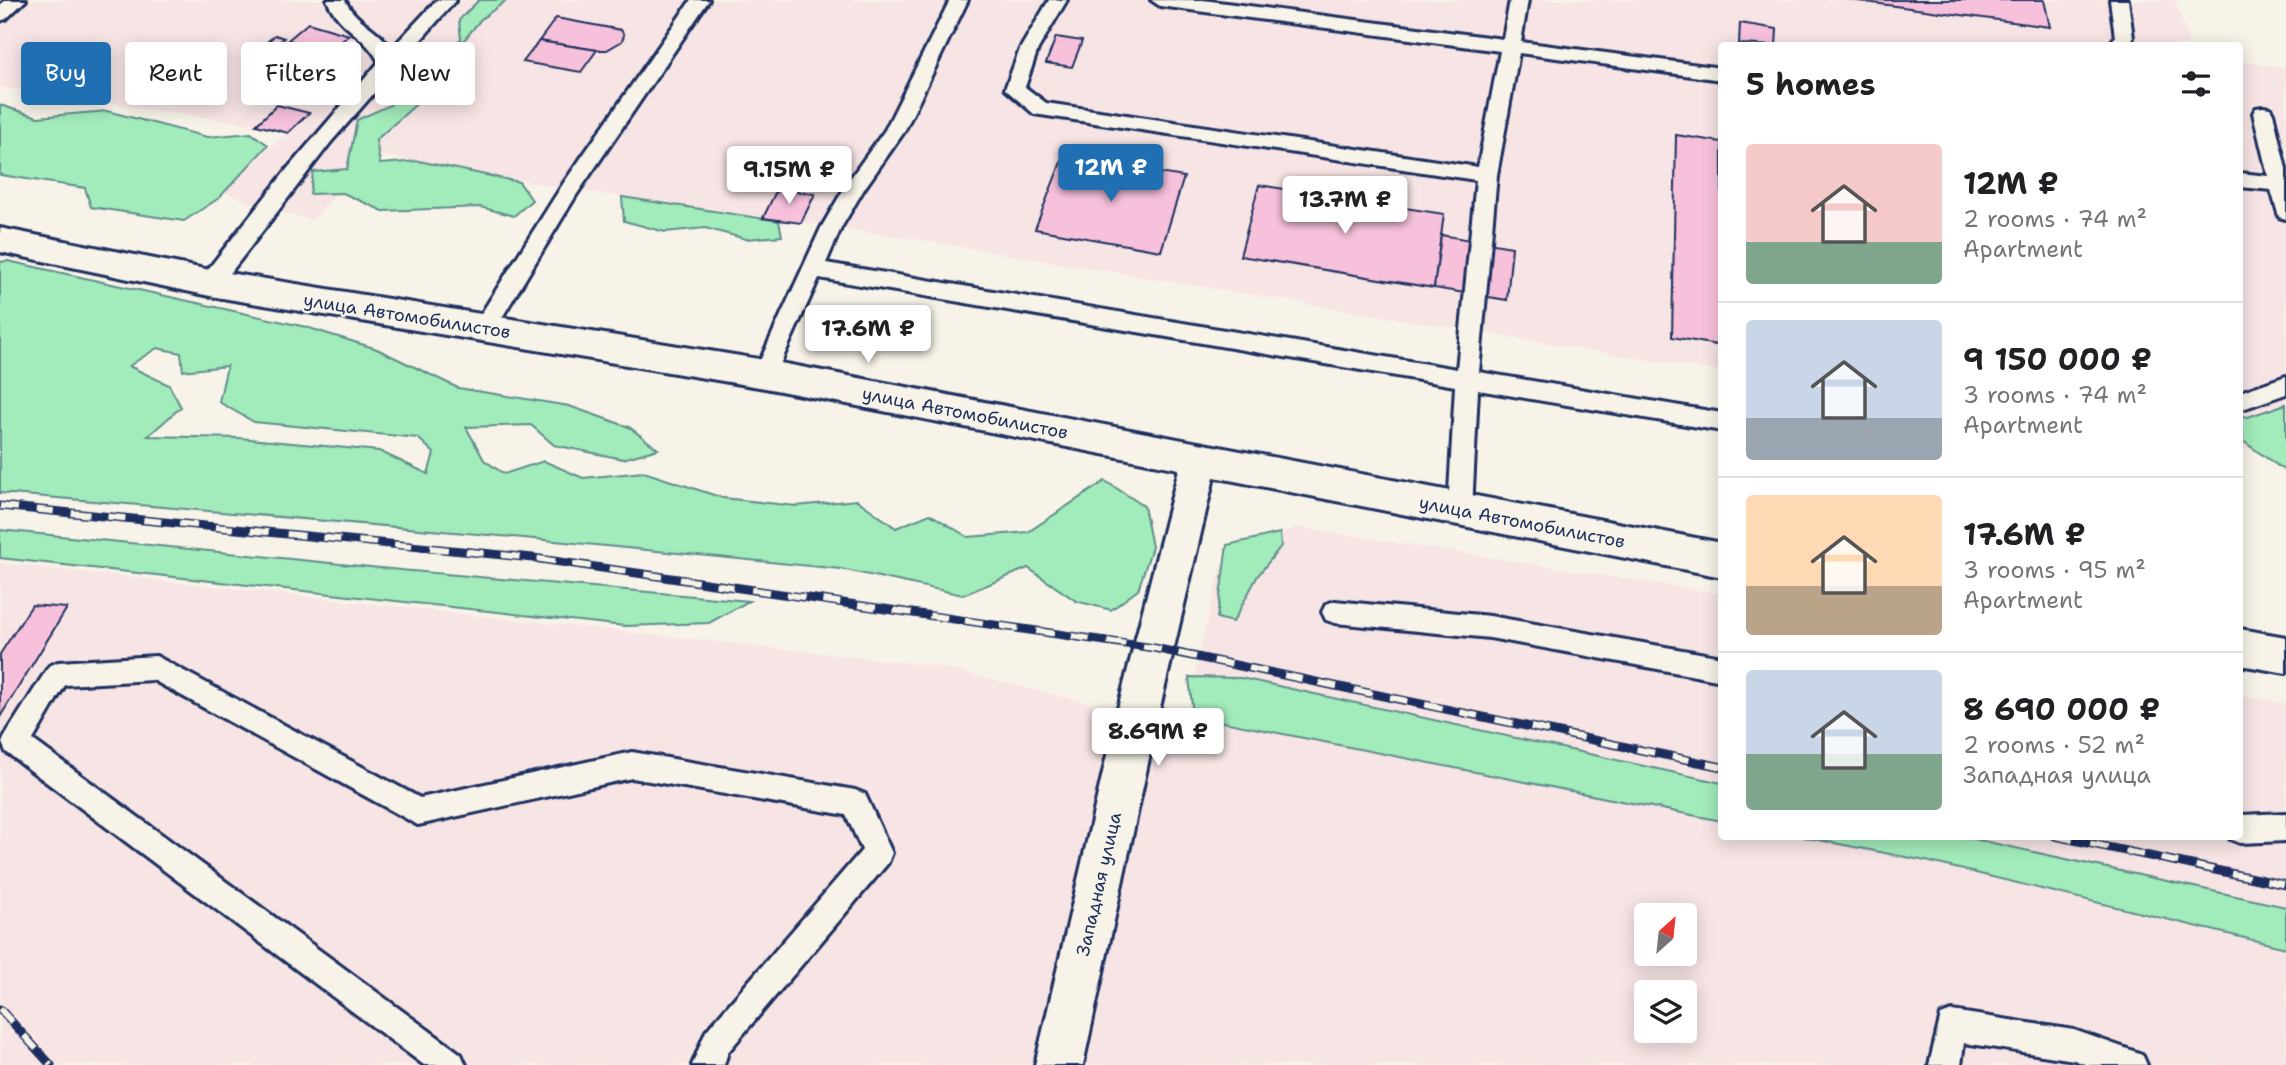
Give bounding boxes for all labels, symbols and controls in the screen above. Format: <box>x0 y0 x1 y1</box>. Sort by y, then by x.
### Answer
chip: Buy <box>21 42 111 105</box>
chip: Rent <box>125 42 227 105</box>
chip: Filters <box>241 42 361 105</box>
chip: New <box>375 42 475 105</box>
text: 5 homes <box>1746 64 1876 105</box>
icon: filters <box>2177 65 2215 103</box>
pin: 12M ₽ <box>1062 144 1160 204</box>
pin: 9.15M ₽ <box>724 146 854 206</box>
text: 12M ₽ <box>1074 152 1148 182</box>
text: 9.15M ₽ <box>743 154 835 184</box>
text: 12M ₽ <box>1963 163 2059 204</box>
icon: home <box>1802 172 1886 256</box>
pin: 13.7M ₽ <box>1280 176 1410 236</box>
text: 13.7M ₽ <box>1298 184 1392 214</box>
text: 2 rooms · 74 m² <box>1963 204 2147 234</box>
text: Apartment <box>1963 234 2083 264</box>
street label: улица Автомобилистов <box>302 288 512 344</box>
pin: 17.6M ₽ <box>803 306 933 365</box>
text: 17.6M ₽ <box>821 313 915 343</box>
text: 9 150 000 ₽ <box>1963 339 2152 380</box>
icon: home <box>1802 348 1886 432</box>
text: 3 rooms · 74 m² <box>1963 380 2147 410</box>
street label: улица Автомобилистов <box>860 381 1070 445</box>
text: Apartment <box>1963 410 2083 440</box>
street label: улица Автомобилистов <box>1417 490 1627 554</box>
text: 17.6M ₽ <box>1963 514 2086 555</box>
icon: home <box>1802 523 1886 607</box>
text: 3 rooms · 95 m² <box>1963 555 2146 585</box>
text: Apartment <box>1963 585 2083 615</box>
text: 8 690 000 ₽ <box>1963 689 2160 730</box>
icon: home <box>1802 698 1886 782</box>
pin: 8.69M ₽ <box>1093 708 1223 768</box>
text: 8.69M ₽ <box>1108 716 1208 746</box>
text: 2 rooms · 52 m² <box>1963 730 2145 760</box>
text: Западная улица <box>1963 760 2151 790</box>
street label: Западная улица <box>1071 810 1127 958</box>
north arrow <box>1634 903 1698 966</box>
map controls <box>1634 903 1697 1043</box>
button: layers <box>1634 980 1697 1043</box>

